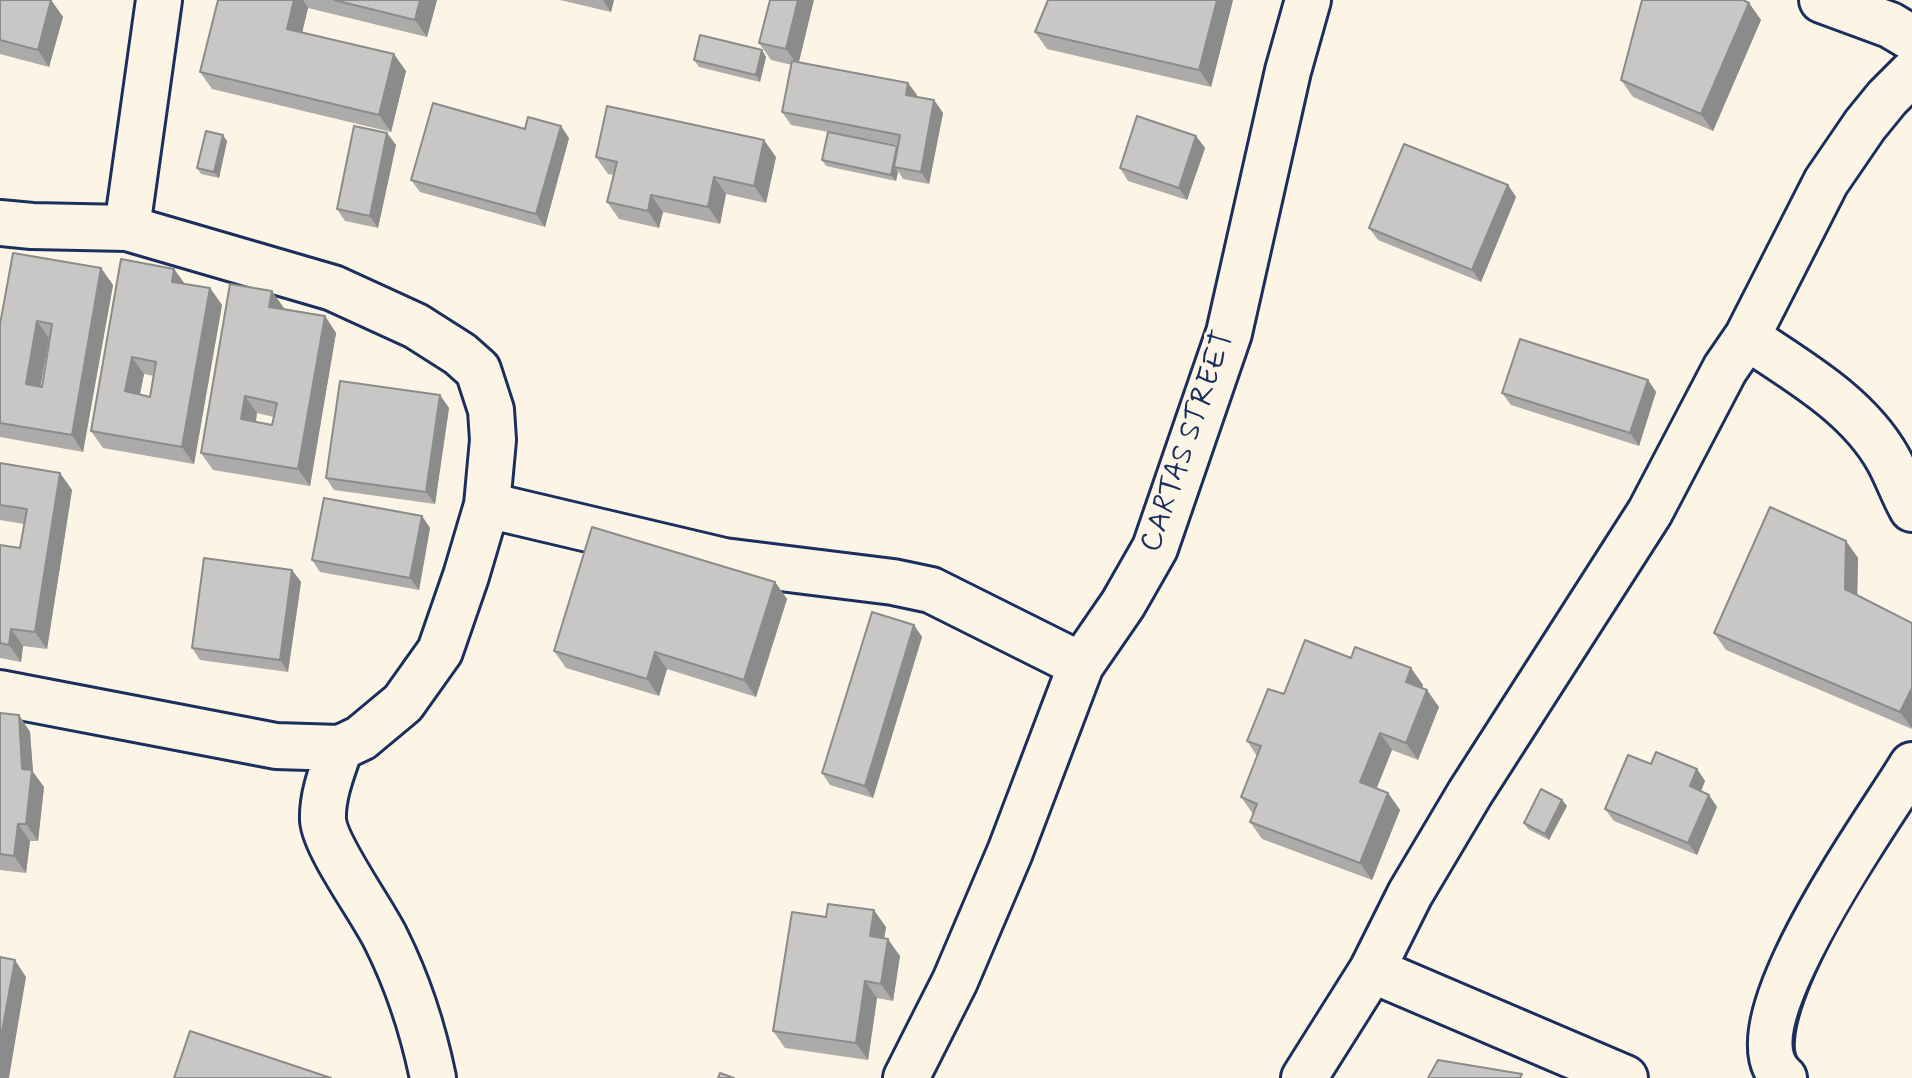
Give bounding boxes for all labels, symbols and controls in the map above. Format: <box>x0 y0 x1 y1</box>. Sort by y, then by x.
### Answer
street label: CARTAS STREET <box>1134 327 1244 557</box>

